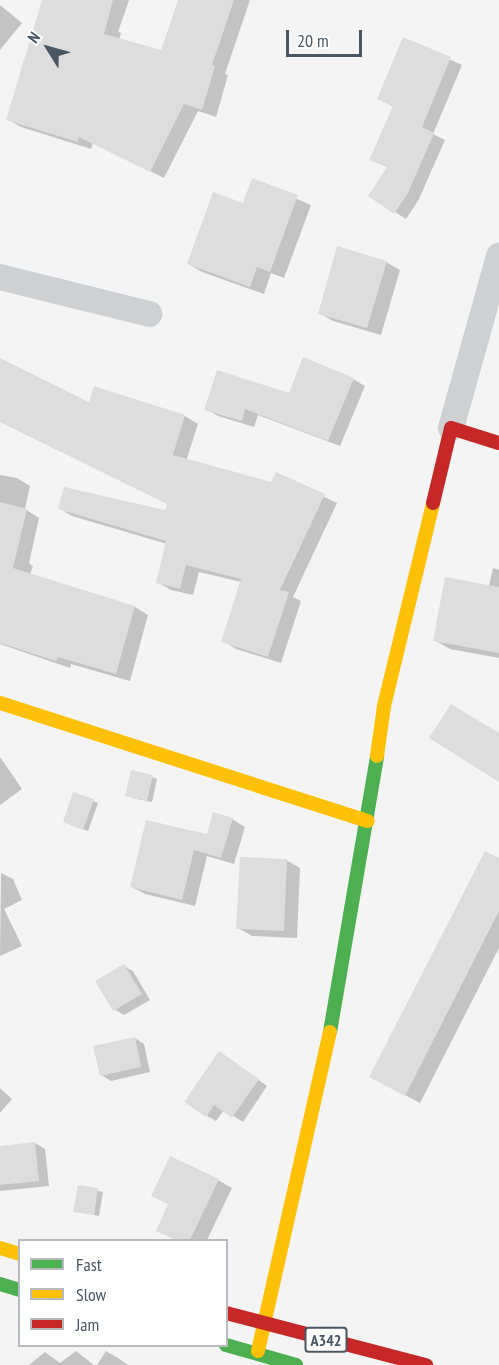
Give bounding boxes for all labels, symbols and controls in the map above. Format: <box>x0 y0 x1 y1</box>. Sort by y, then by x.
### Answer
north arrow <box>18 18 78 78</box>
scale bar <box>289 18 366 56</box>
text: N <box>23 28 44 47</box>
text: 20 m <box>297 29 329 52</box>
legend <box>18 1239 228 1347</box>
text: Fast <box>76 1253 102 1276</box>
text: Slow <box>76 1283 106 1306</box>
text: Jam <box>76 1313 99 1336</box>
road number: A342 <box>304 1327 348 1353</box>

